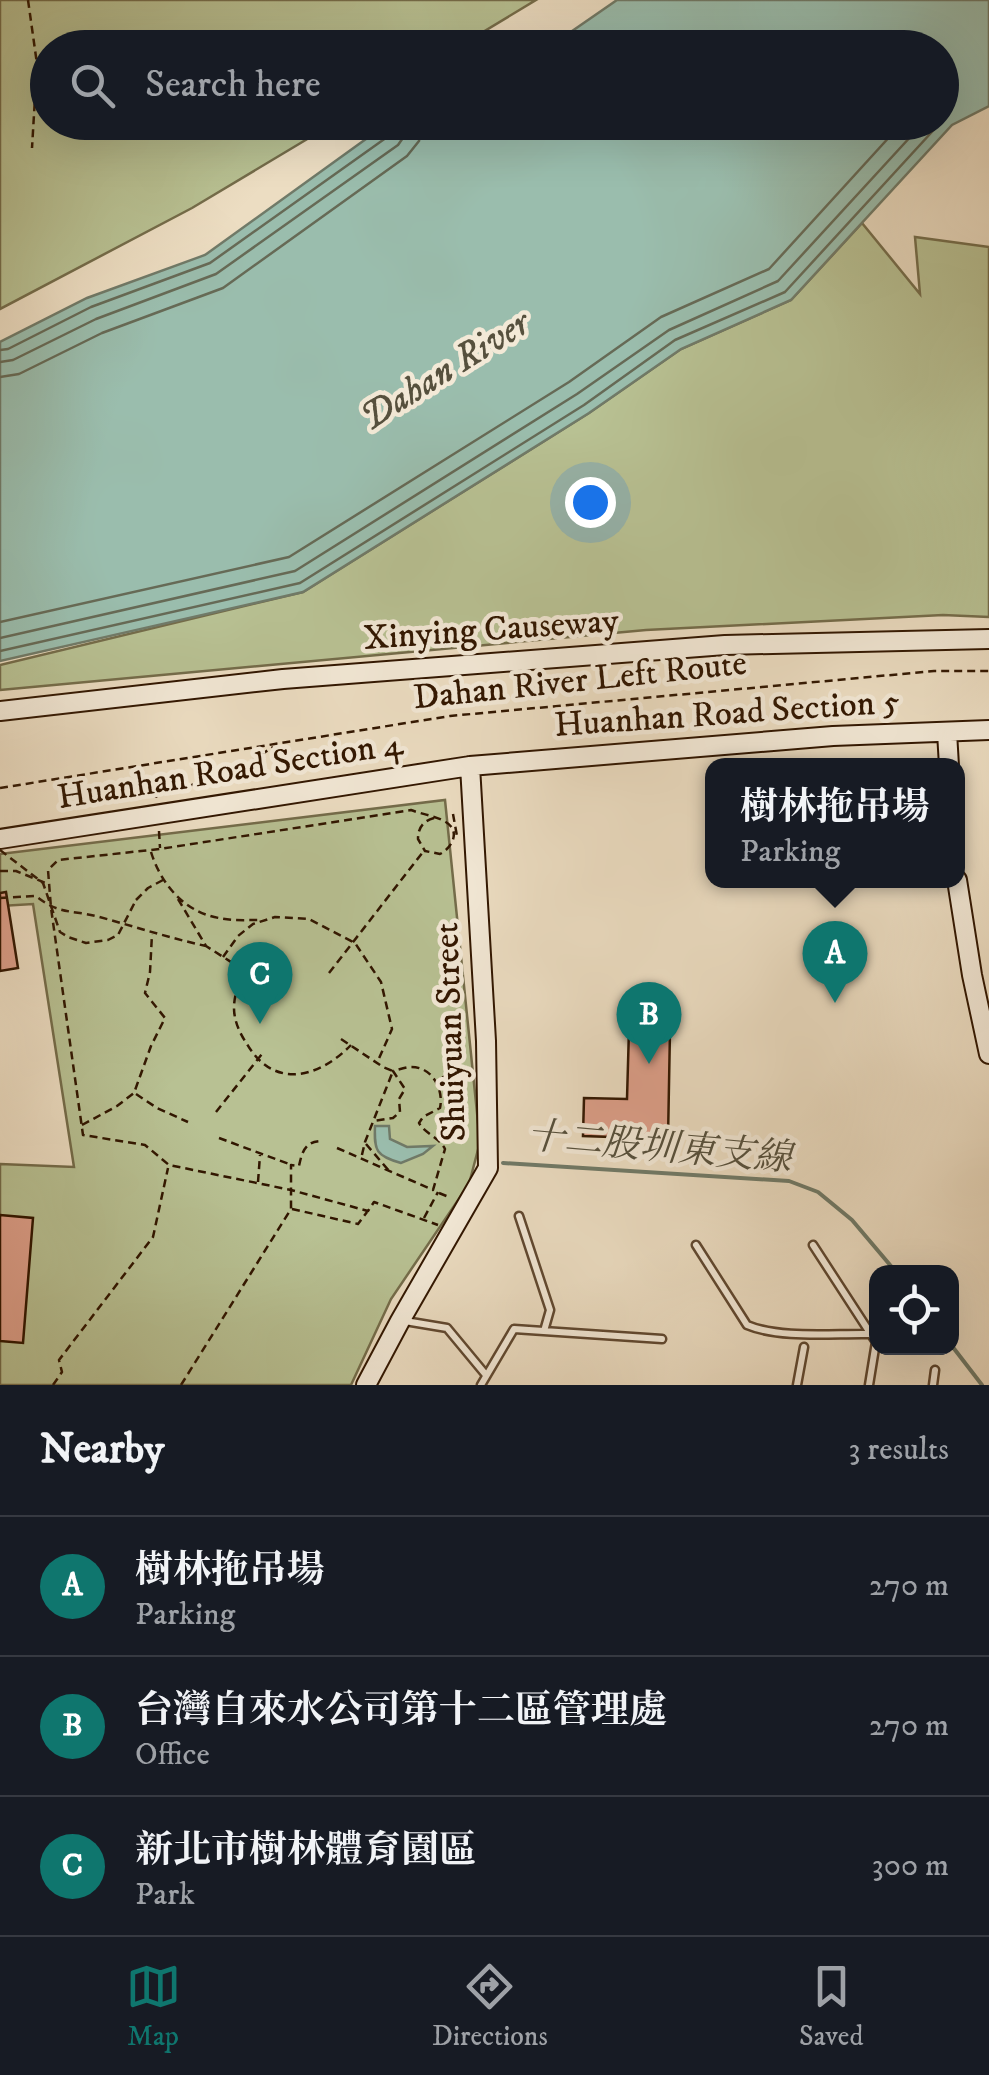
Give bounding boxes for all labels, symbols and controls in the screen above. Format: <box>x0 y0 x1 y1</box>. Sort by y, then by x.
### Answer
search box <box>30 30 959 140</box>
icon: search <box>65 58 120 113</box>
text: Search here <box>145 61 321 109</box>
water label: Dahan River <box>351 298 542 442</box>
your location <box>565 477 616 528</box>
street label: Xinying Causeway <box>362 599 620 661</box>
street label: Dahan River Left Route <box>411 642 749 720</box>
street label: Huanhan Road Section 5 <box>553 680 901 748</box>
street label: Huanhan Road Section 4 <box>54 722 407 820</box>
popup <box>705 758 965 888</box>
text: 樹林拖吊場 <box>740 784 930 832</box>
text: Parking <box>740 832 840 872</box>
pin: A <box>802 920 868 1003</box>
street label: Shuiyuan Street <box>425 922 477 1142</box>
pin: C <box>228 942 292 1024</box>
pin: B <box>616 982 682 1064</box>
water label: 十二股圳東支線 <box>524 1112 798 1184</box>
map controls <box>869 1265 959 1355</box>
button: locate <box>869 1265 959 1355</box>
text: Nearby <box>40 1424 164 1476</box>
text: 3 results <box>848 1430 949 1470</box>
text: 樹林拖吊場 <box>135 1547 325 1595</box>
text: A <box>62 1566 83 1606</box>
text: 270 m <box>869 1566 949 1606</box>
text: Parking <box>135 1595 235 1635</box>
text: 台灣自來水公司第十二區管理處 <box>135 1687 667 1735</box>
text: B <box>62 1706 83 1746</box>
text: 270 m <box>869 1706 949 1746</box>
text: Office <box>135 1735 210 1775</box>
text: 新北市樹林體育園區 <box>135 1827 477 1875</box>
text: C <box>62 1846 83 1886</box>
text: 300 m <box>872 1846 949 1886</box>
text: Park <box>135 1875 195 1915</box>
tab: Map <box>126 1959 181 2054</box>
tab: Directions <box>432 1959 548 2054</box>
tab: Saved <box>799 1959 863 2054</box>

